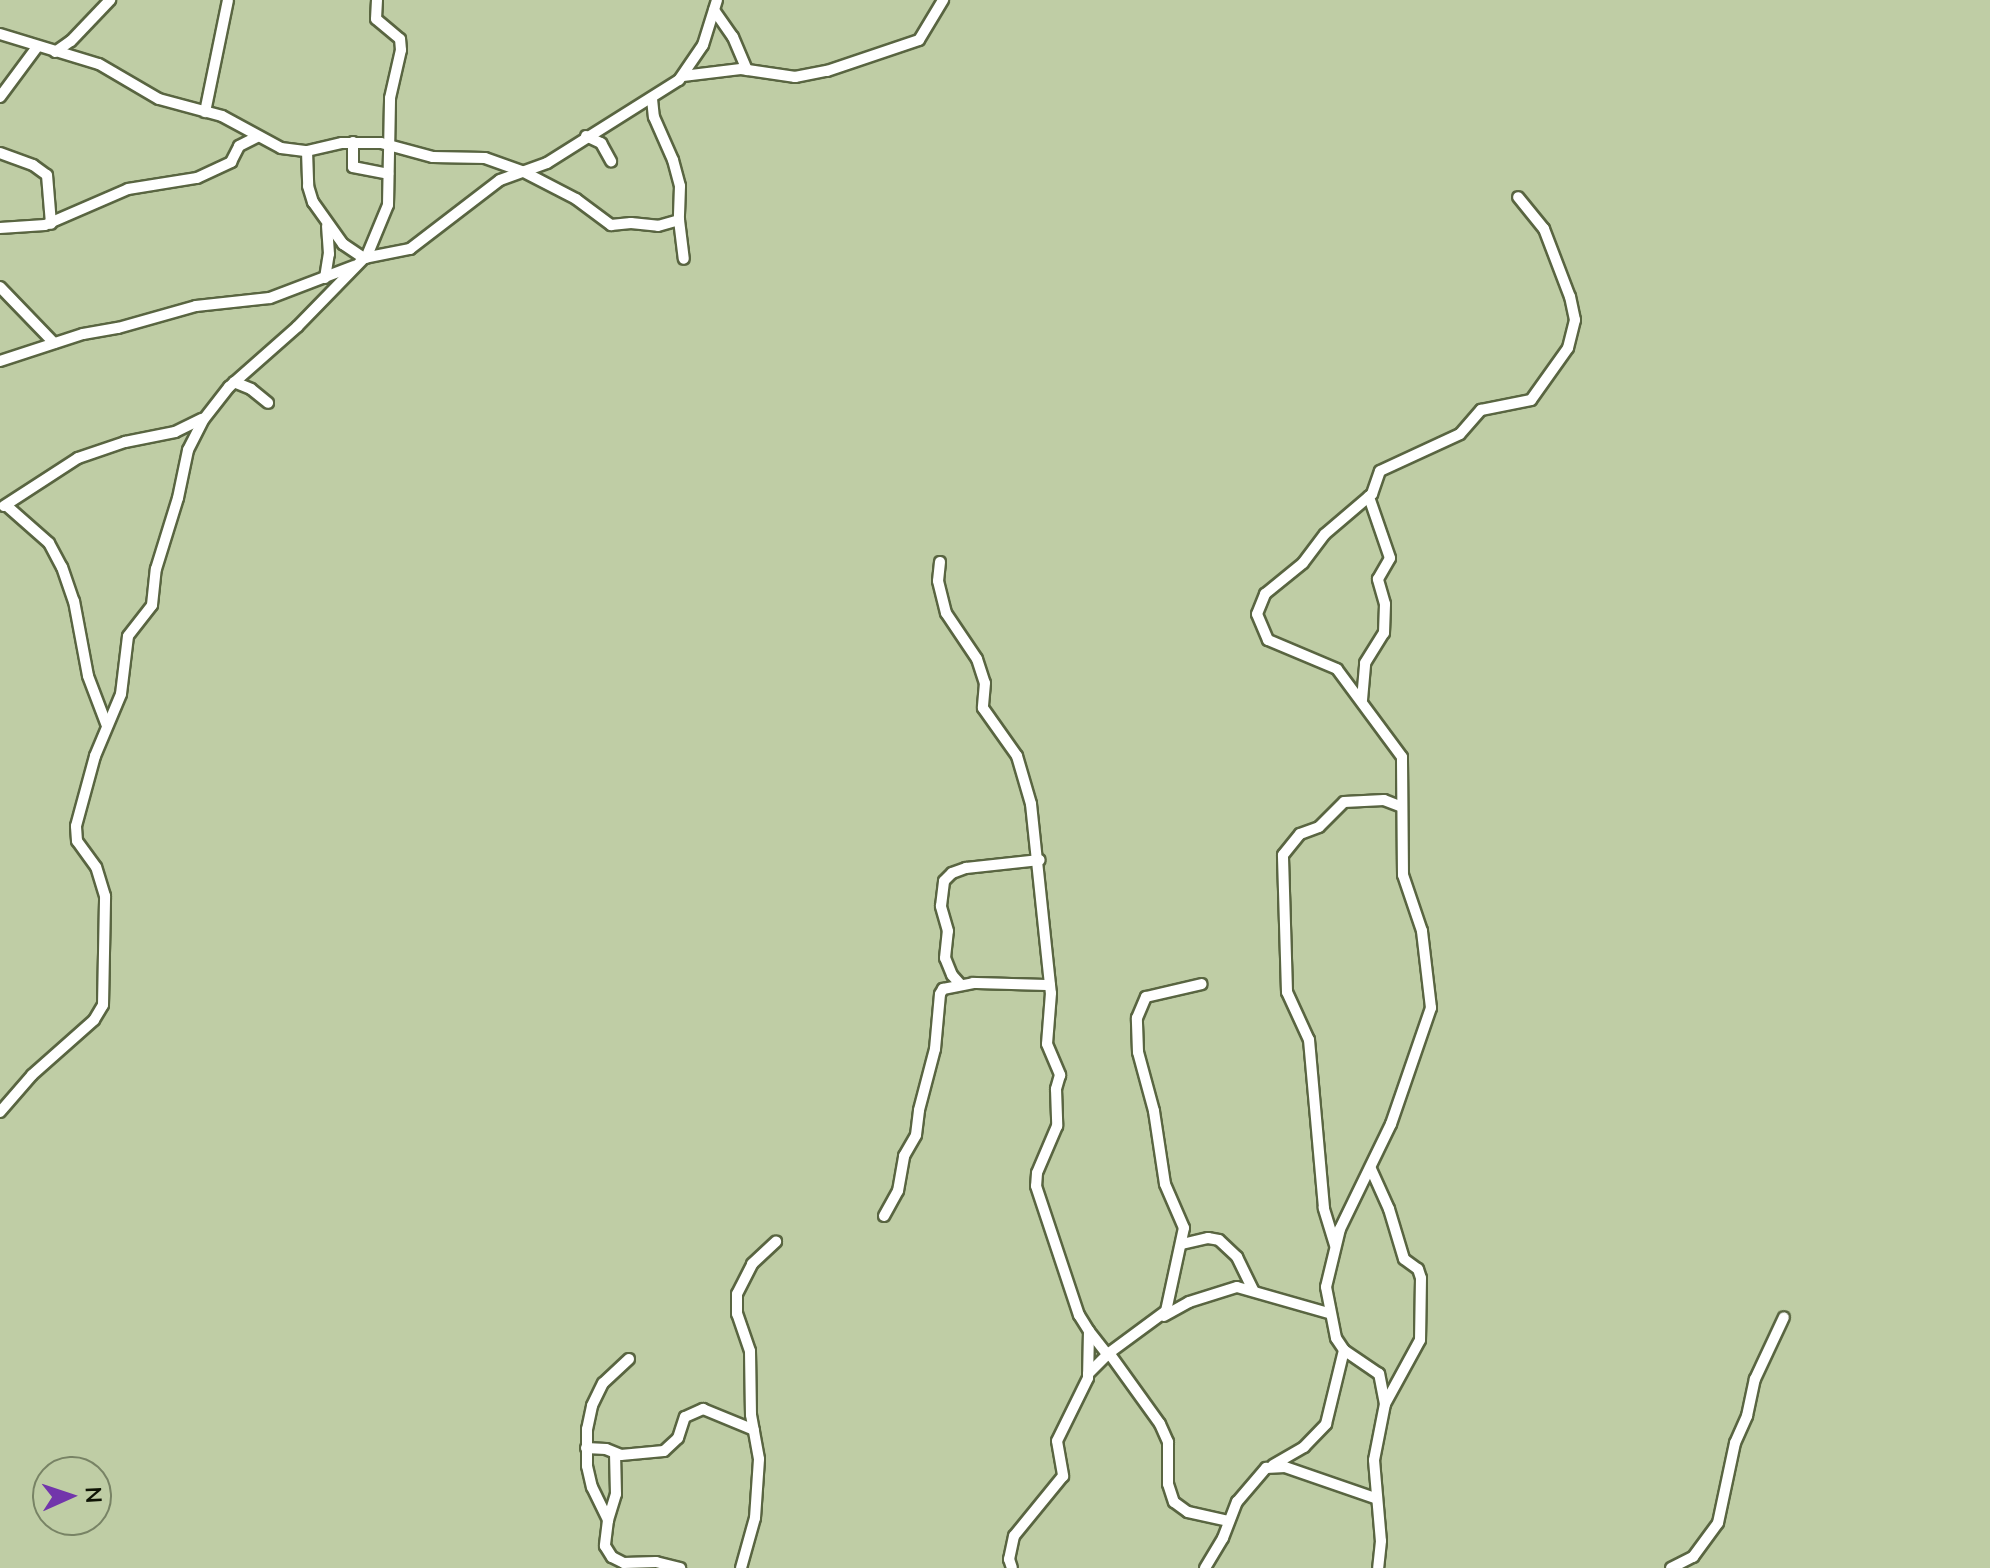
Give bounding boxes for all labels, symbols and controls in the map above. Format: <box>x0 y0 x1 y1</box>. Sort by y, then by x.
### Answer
north arrow <box>32 1456 112 1536</box>
text: N <box>80 1486 108 1504</box>

